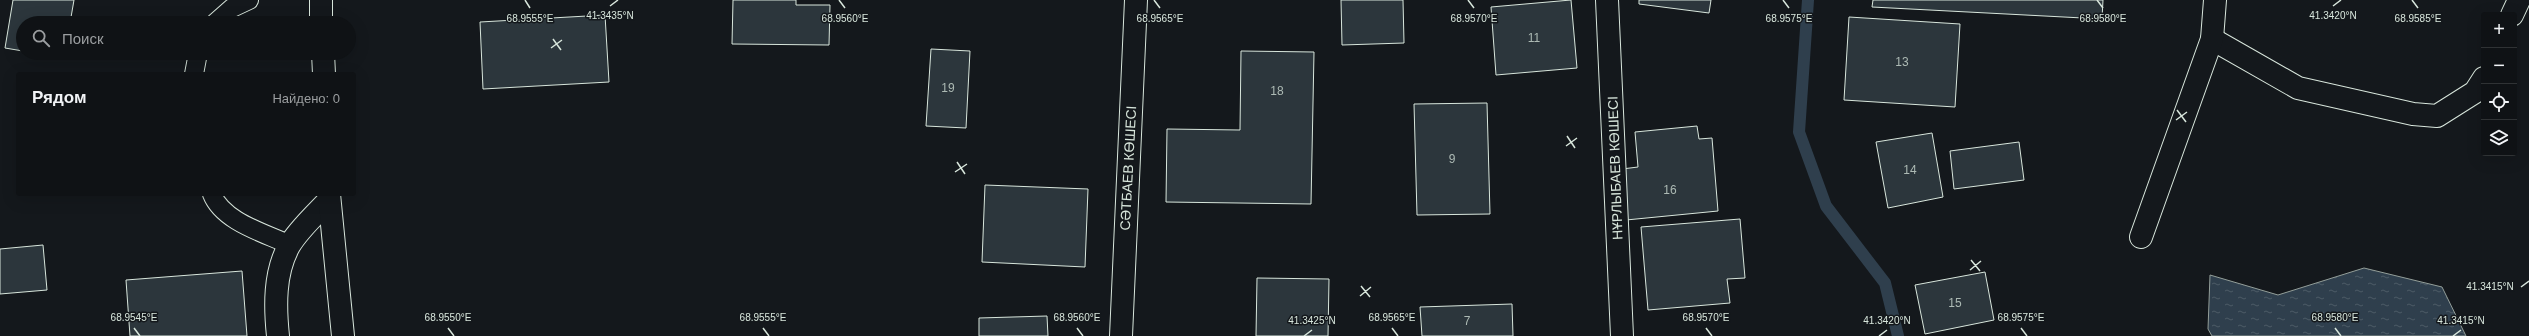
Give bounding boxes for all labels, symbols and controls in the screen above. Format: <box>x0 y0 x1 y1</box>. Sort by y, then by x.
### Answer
text: 41.3435°N <box>586 10 634 21</box>
text: 41.3420°N <box>2309 10 2357 21</box>
map controls <box>2481 12 2517 156</box>
button: + <box>2481 12 2517 48</box>
text: 68.9555°E <box>507 13 554 24</box>
text: 68.9560°E <box>822 13 869 24</box>
text: 68.9565°E <box>1137 13 1184 24</box>
text: 68.9570°E <box>1451 13 1498 24</box>
text: 68.9575°E <box>1766 13 1813 24</box>
text: 68.9580°E <box>2080 13 2127 24</box>
text: 68.9585°E <box>2395 13 2442 24</box>
search box <box>16 16 356 60</box>
icon: search <box>30 27 52 49</box>
text: Поиск <box>62 30 104 47</box>
house number: 11 <box>1528 31 1541 45</box>
button: − <box>2481 48 2517 84</box>
house number: 13 <box>1895 55 1909 69</box>
house number: 19 <box>941 81 955 95</box>
house number: 18 <box>1270 84 1284 98</box>
button: locate <box>2481 84 2517 120</box>
text: Рядом <box>32 88 87 107</box>
text: Найдено: 0 <box>272 91 340 106</box>
street label: НҰРЛЫБАЕВ КӨШЕСІ <box>1604 96 1626 240</box>
street label: СӘТБАЕВ КӨШЕСІ <box>1117 105 1139 231</box>
button: layers <box>2481 120 2517 156</box>
house number: 9 <box>1449 152 1456 166</box>
house number: 14 <box>1903 163 1917 177</box>
house number: 16 <box>1663 183 1677 197</box>
text: 41.3415°N <box>2466 281 2514 292</box>
house number: 15 <box>1948 296 1962 310</box>
text: 68.9545°E <box>111 312 158 323</box>
text: 68.9550°E <box>425 312 472 323</box>
text: 68.9555°E <box>740 312 787 323</box>
text: 68.9560°E <box>1054 312 1101 323</box>
text: 68.9565°E <box>1369 312 1416 323</box>
text: 68.9570°E <box>1683 312 1730 323</box>
text: 68.9575°E <box>1998 312 2045 323</box>
text: 68.9580°E <box>2312 312 2359 323</box>
house number: 7 <box>1464 314 1471 328</box>
text: 41.3425°N <box>1288 315 1336 326</box>
text: 41.3420°N <box>1863 315 1911 326</box>
text: 41.3415°N <box>2437 315 2485 326</box>

